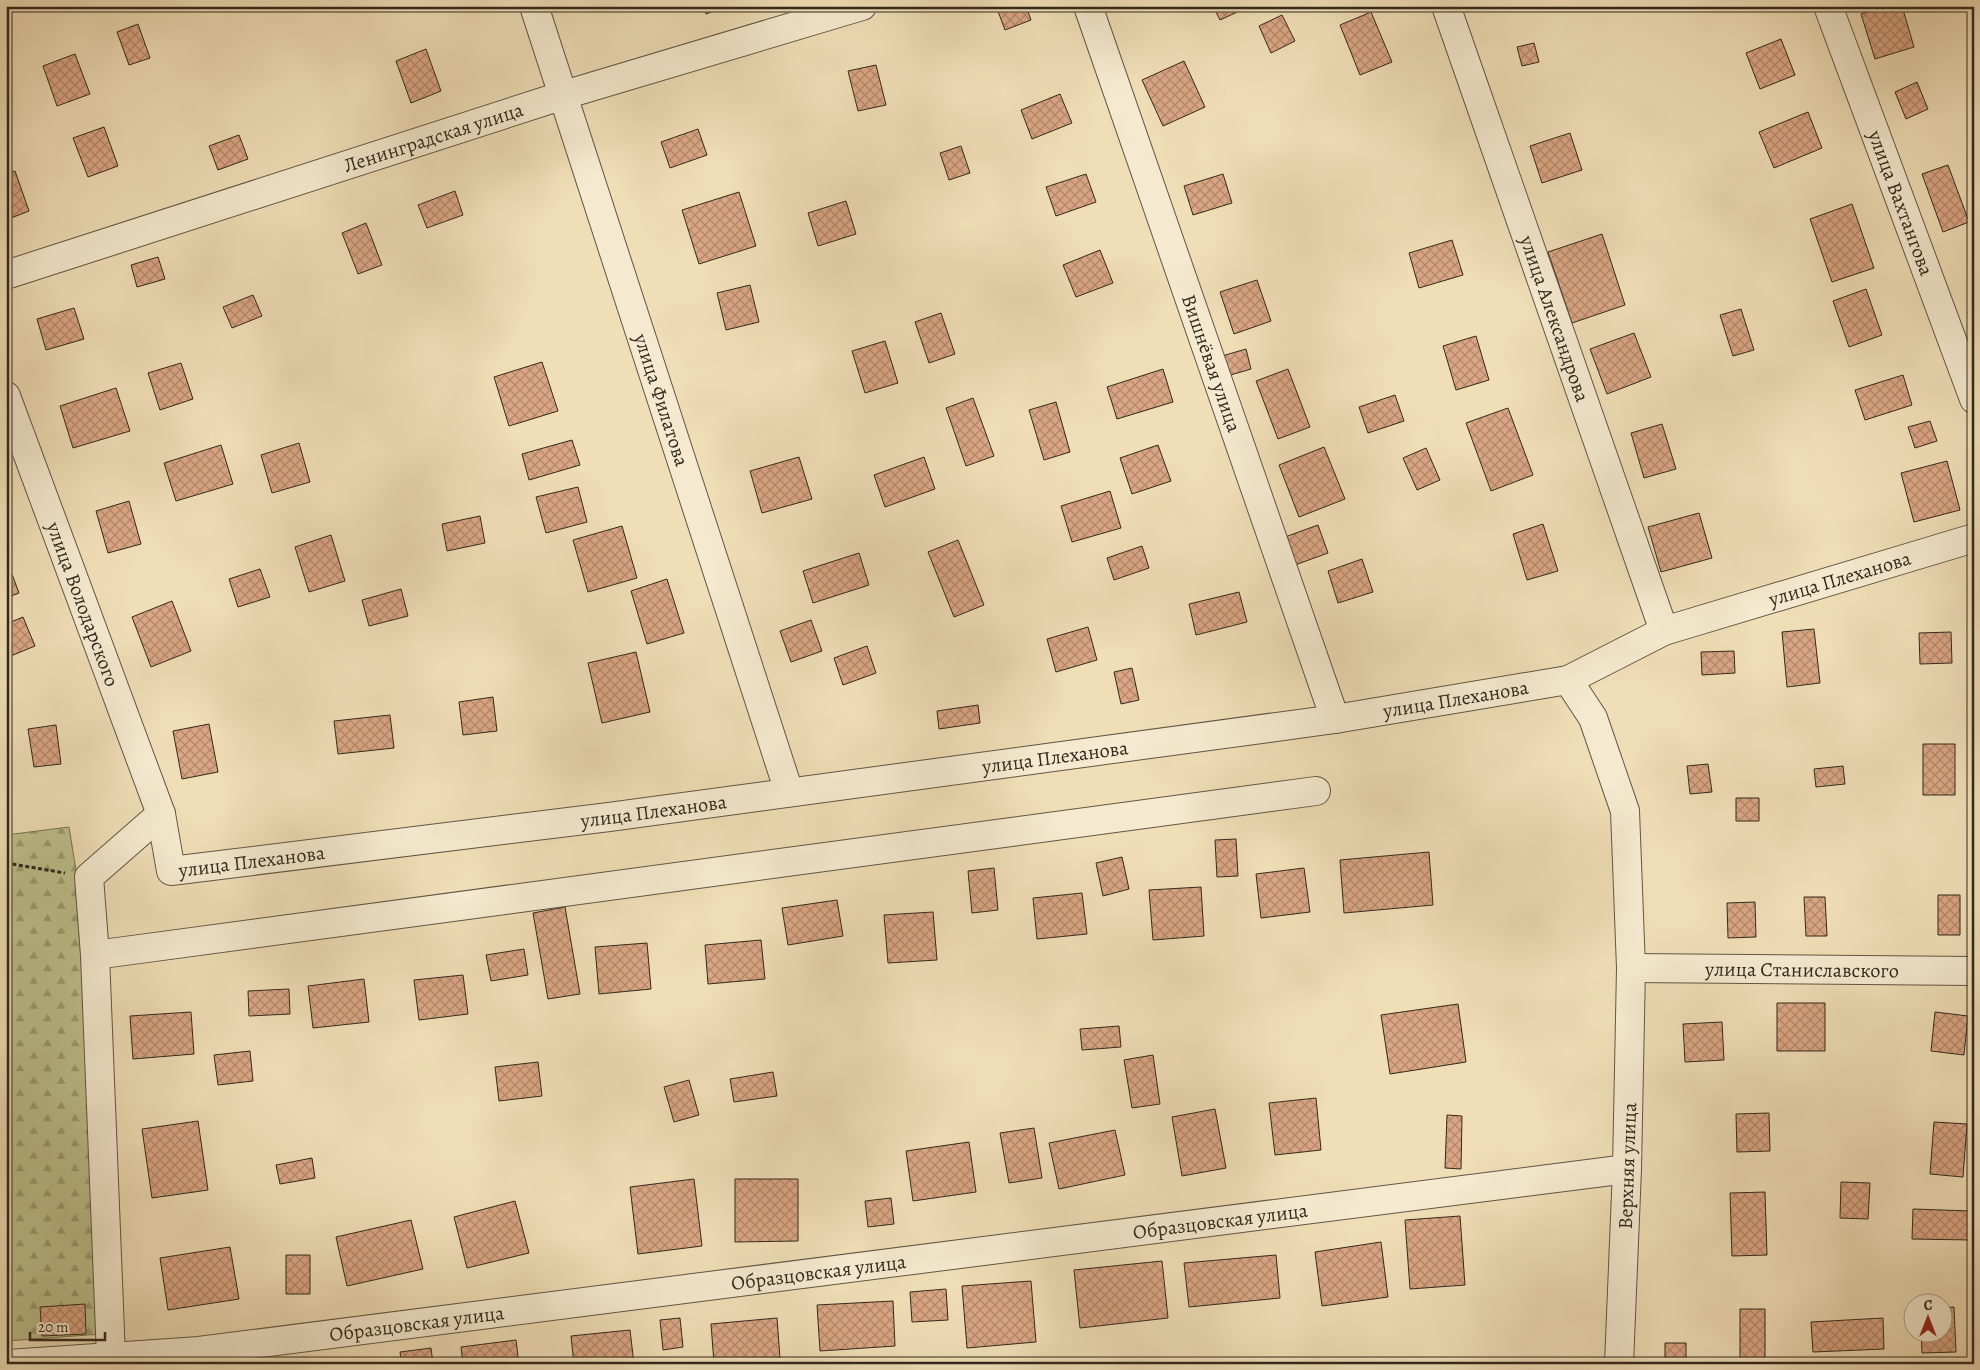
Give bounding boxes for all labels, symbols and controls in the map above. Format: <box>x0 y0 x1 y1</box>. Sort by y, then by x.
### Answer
street label: Ленинградская улица <box>340 96 527 179</box>
street label: улица Вахтангова <box>1861 126 1940 280</box>
street label: улица Александрова <box>1513 231 1596 406</box>
street label: Вишнёвая улица <box>1175 291 1248 437</box>
street label: улица Филатова <box>627 329 696 470</box>
street label: улица Володарского <box>39 517 126 691</box>
street label: улица Плеханова <box>1765 544 1915 613</box>
street label: улица Плеханова <box>1380 674 1531 725</box>
street label: улица Плеханова <box>979 734 1130 781</box>
street label: улица Плеханова <box>578 788 729 835</box>
street label: улица Плеханова <box>176 839 327 884</box>
street label: улица Станиславского <box>1704 956 1899 984</box>
street label: Верхняя улица <box>1612 1101 1643 1230</box>
street label: Образцовская улица <box>1131 1197 1310 1246</box>
street label: Образцовская улица <box>730 1248 908 1297</box>
north arrow <box>1902 1292 1952 1342</box>
text: С <box>1924 1296 1933 1315</box>
street label: Образцовская улица <box>328 1299 507 1348</box>
scale bar <box>30 1310 105 1342</box>
text: 20 m <box>38 1317 69 1337</box>

